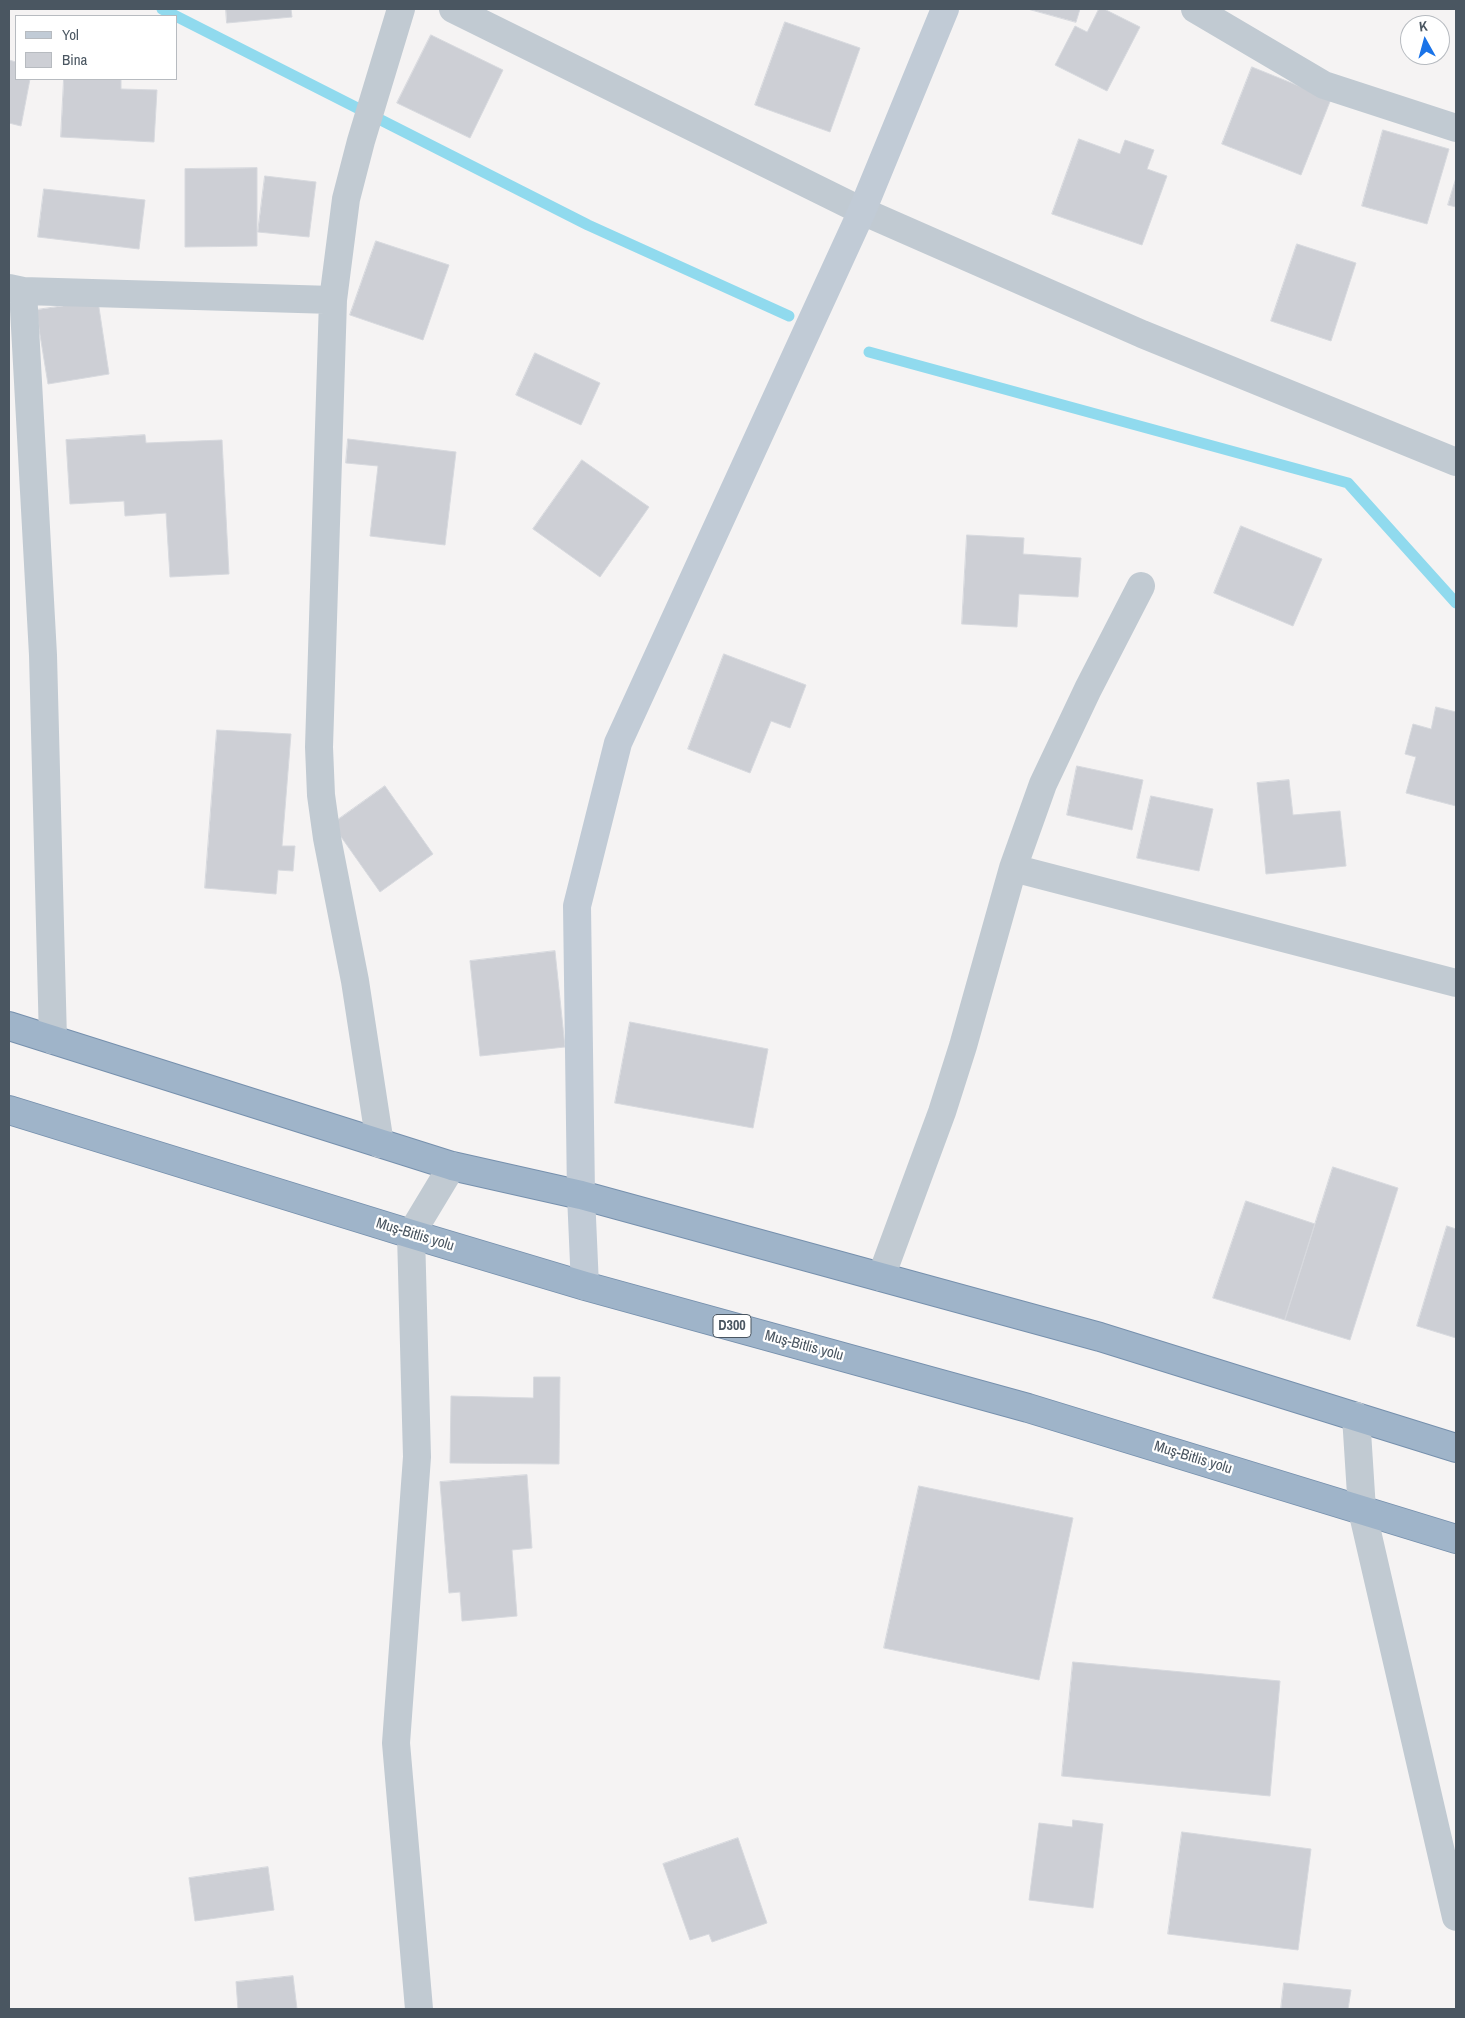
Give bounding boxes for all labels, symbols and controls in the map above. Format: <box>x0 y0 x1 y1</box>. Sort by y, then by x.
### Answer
legend <box>15 15 178 80</box>
north arrow <box>1400 15 1450 65</box>
text: K <box>1418 17 1429 36</box>
text: Yol <box>62 24 79 45</box>
text: Bina <box>62 49 87 70</box>
street label: Muş-Bitlis yolu <box>374 1215 456 1255</box>
road number: D300 <box>713 1314 751 1338</box>
street label: Muş-Bitlis yolu <box>763 1327 845 1365</box>
street label: Muş-Bitlis yolu <box>1152 1438 1234 1478</box>

